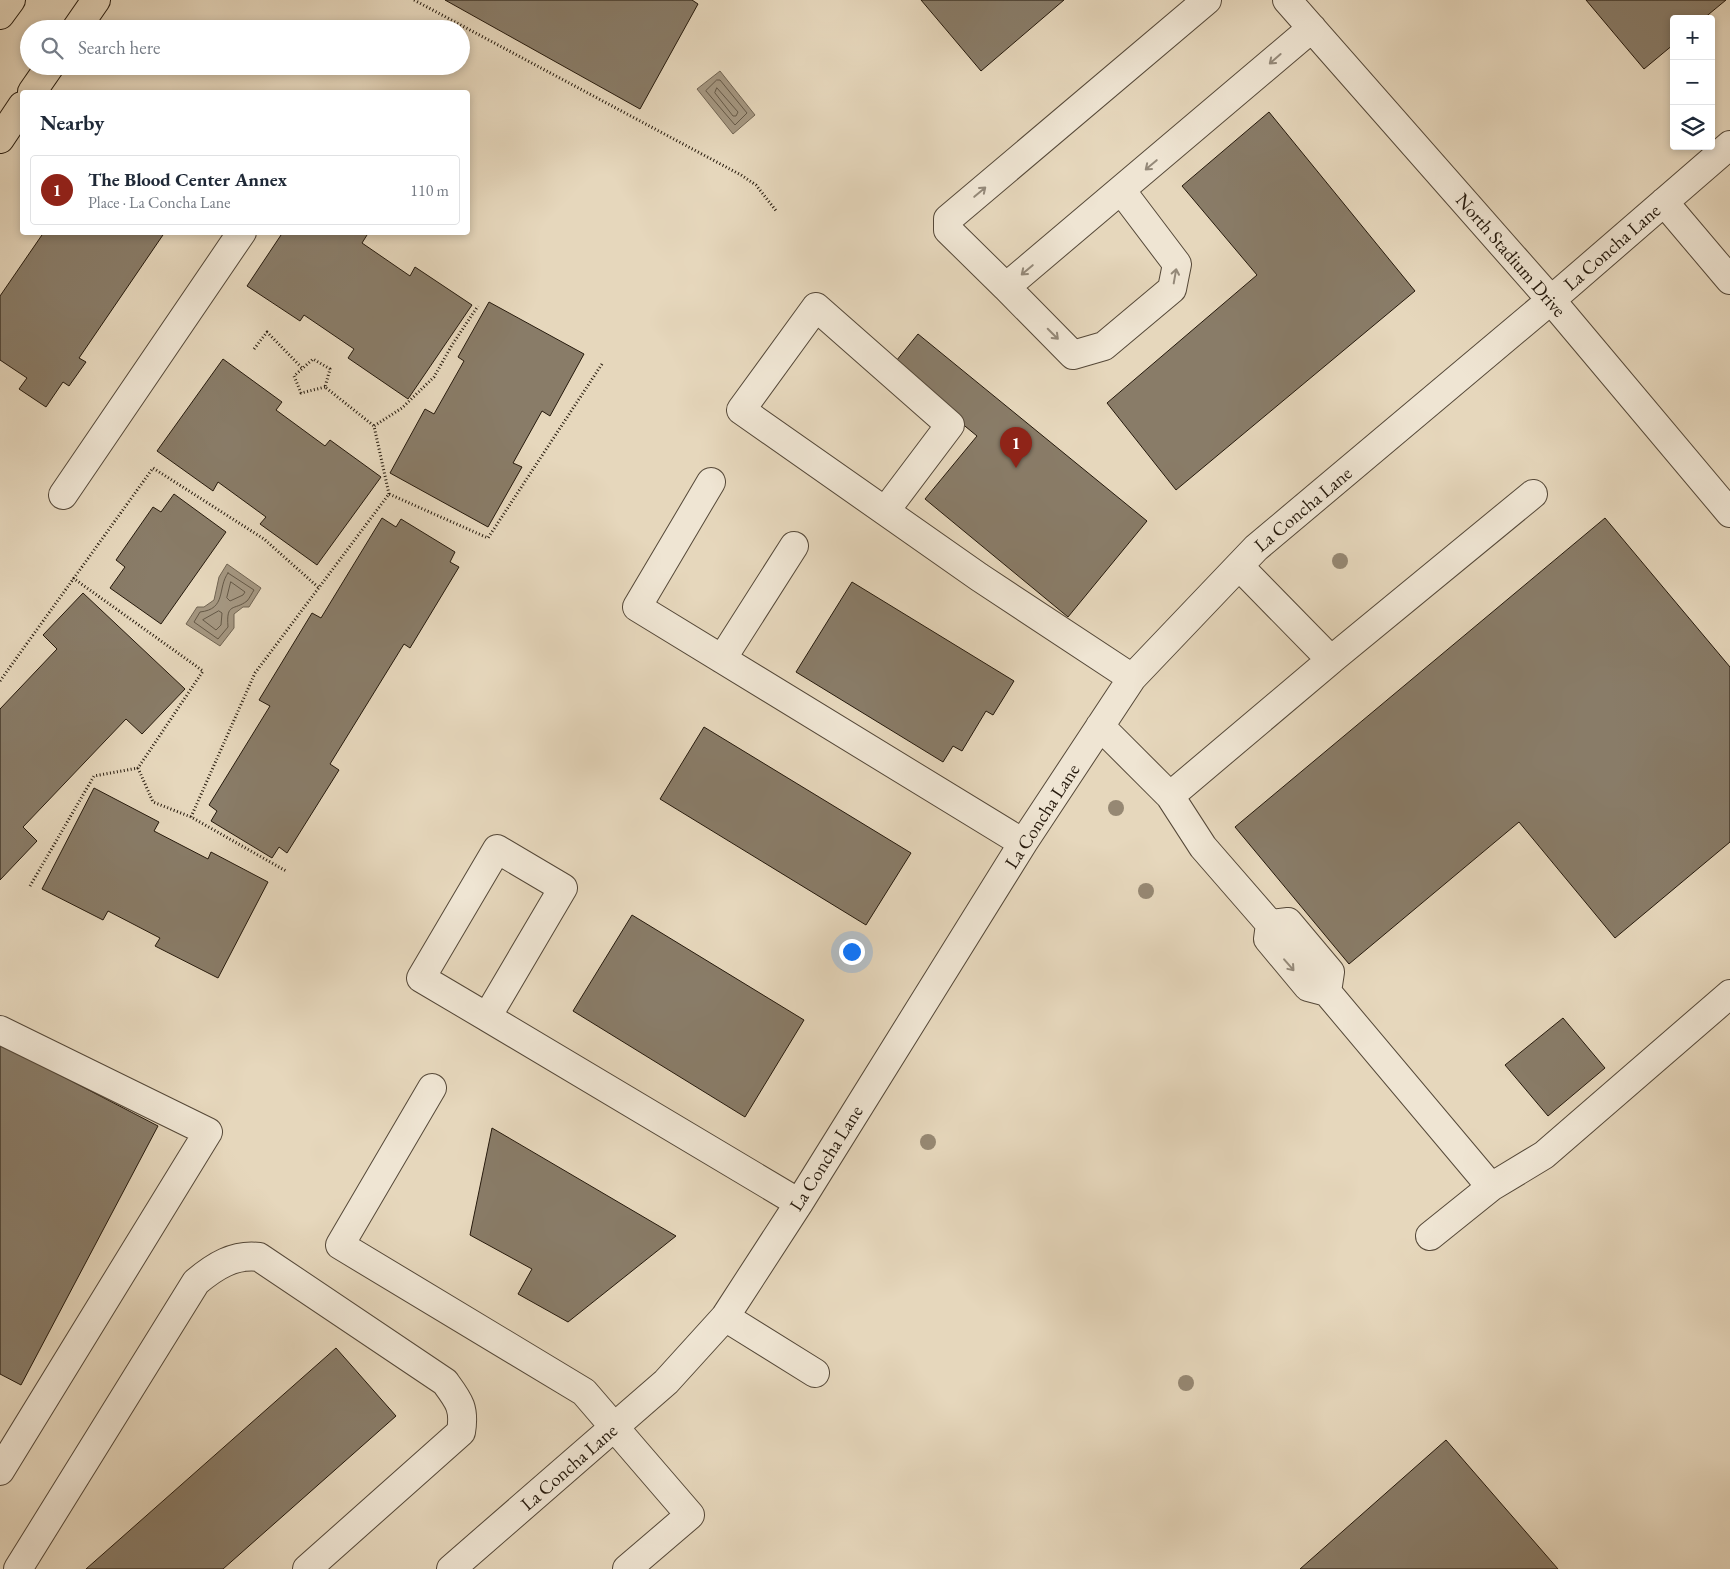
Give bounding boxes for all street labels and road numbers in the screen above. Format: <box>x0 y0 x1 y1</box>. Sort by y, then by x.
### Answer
street label: North Stadium Drive <box>1450 188 1572 322</box>
street label: La Concha Lane <box>1558 198 1666 296</box>
street label: La Concha Lane <box>1249 461 1357 557</box>
street label: La Concha Lane <box>999 759 1085 873</box>
street label: La Concha Lane <box>783 1100 869 1216</box>
street label: La Concha Lane <box>515 1418 623 1516</box>

